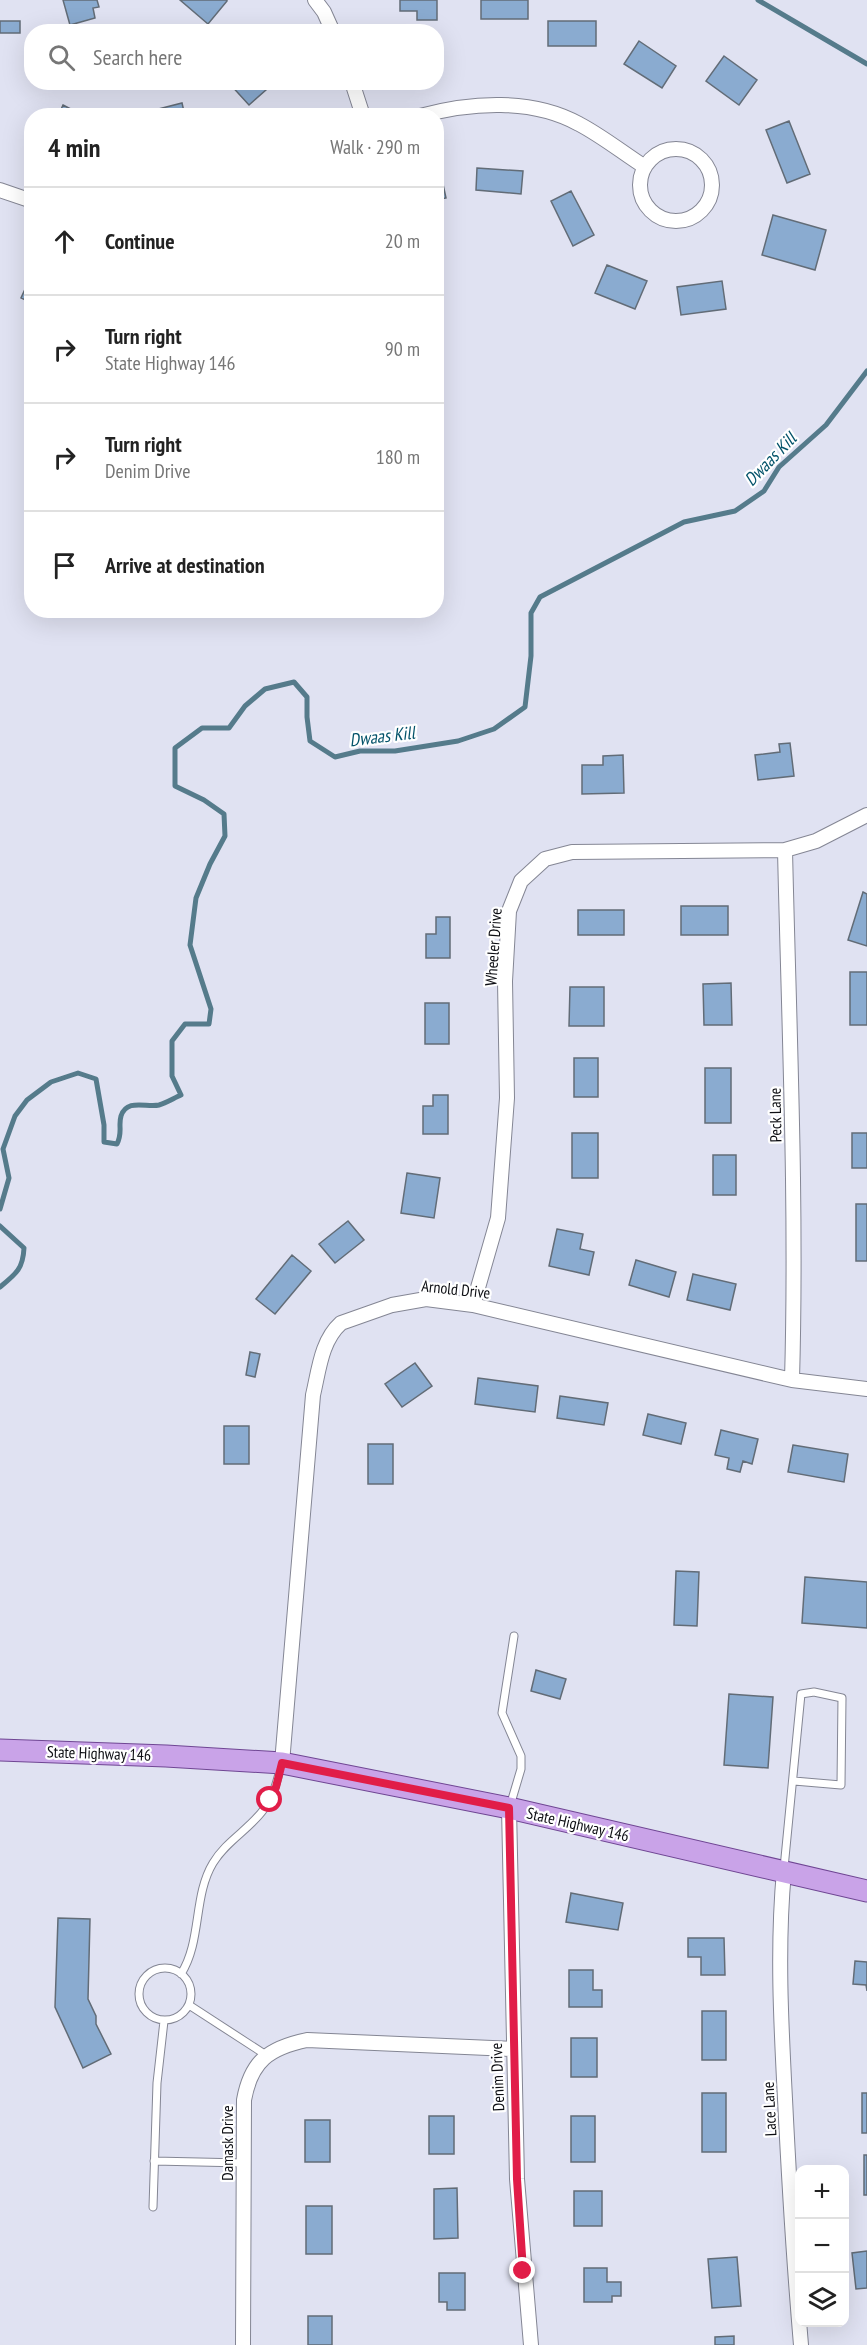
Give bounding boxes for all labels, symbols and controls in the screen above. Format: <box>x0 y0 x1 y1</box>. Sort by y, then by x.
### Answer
search box <box>24 24 444 90</box>
icon: search <box>45 41 78 74</box>
text: Search here <box>93 43 182 71</box>
text: 4 min <box>48 131 101 164</box>
text: Walk · 290 m <box>330 134 420 160</box>
icon: ahead <box>48 225 81 258</box>
text: Continue <box>105 227 175 255</box>
text: 20 m <box>385 228 420 254</box>
text: Turn right <box>105 322 182 350</box>
icon: right <box>48 333 81 366</box>
text: 90 m <box>385 336 420 362</box>
text: State Highway 146 <box>105 350 235 376</box>
water label: Dwaas Kill <box>739 426 802 491</box>
text: Turn right <box>105 430 182 458</box>
icon: right <box>48 441 81 474</box>
text: 180 m <box>376 444 420 470</box>
text: Denim Drive <box>105 458 190 484</box>
icon: arrive <box>48 549 81 582</box>
text: Arrive at destination <box>105 551 265 579</box>
water label: Dwaas Kill <box>348 720 418 751</box>
street label: Wheeler Drive <box>480 907 506 987</box>
street label: Peck Lane <box>765 1088 785 1142</box>
street label: Arnold Drive <box>421 1275 491 1303</box>
street label: State Highway 146 <box>47 1741 151 1765</box>
route start <box>256 1786 282 1812</box>
street label: State Highway 146 <box>525 1803 631 1845</box>
street label: Denim Drive <box>486 2042 508 2112</box>
street label: Lace Lane <box>758 2081 780 2137</box>
street label: Damask Drive <box>217 2105 237 2181</box>
map controls <box>795 2165 849 2327</box>
button: + <box>795 2165 849 2219</box>
button: − <box>795 2219 849 2273</box>
route end <box>509 2257 535 2283</box>
button: layers <box>795 2273 849 2327</box>

